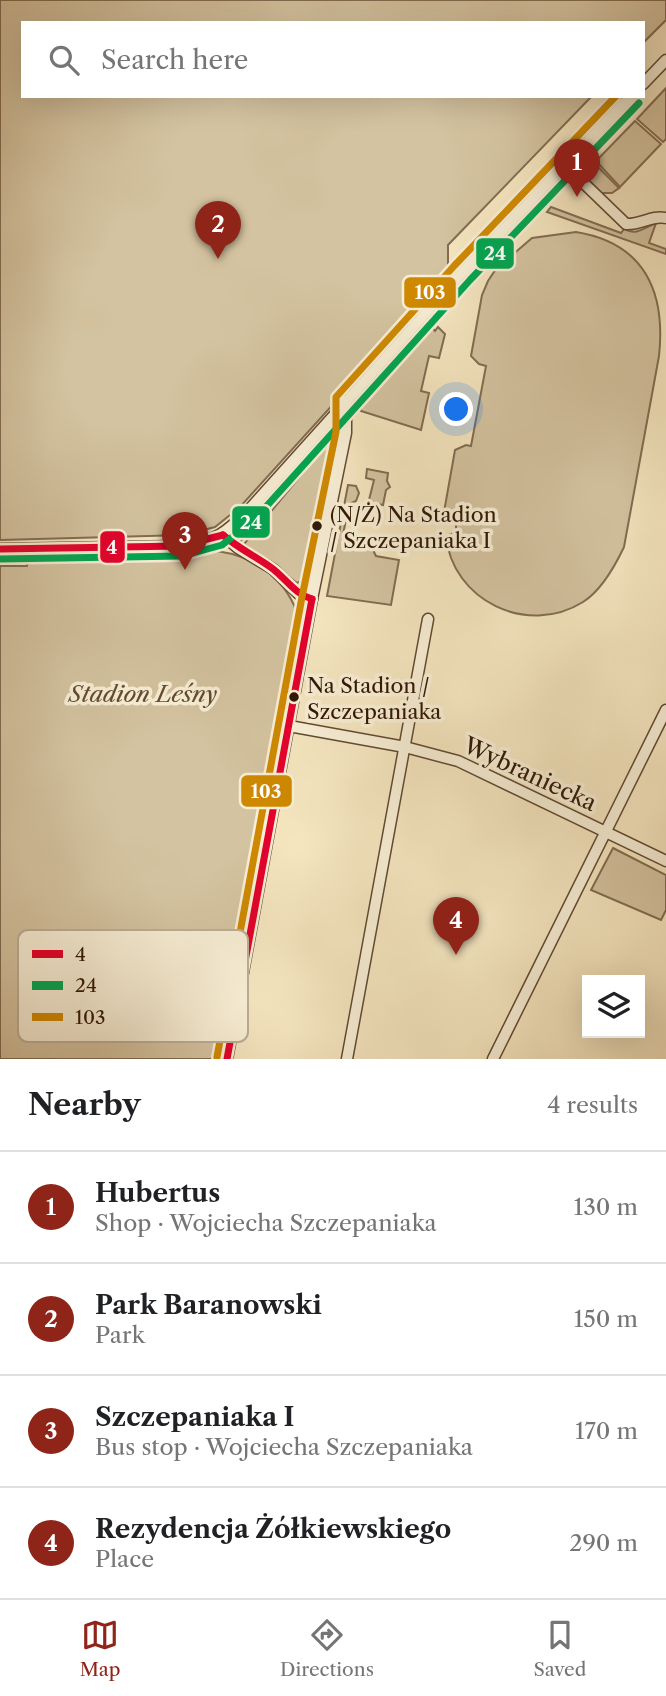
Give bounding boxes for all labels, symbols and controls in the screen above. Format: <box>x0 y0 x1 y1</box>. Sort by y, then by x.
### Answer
search box <box>21 21 645 98</box>
icon: search <box>45 41 83 79</box>
text: Search here <box>101 44 248 76</box>
pin: 1 <box>554 139 600 197</box>
pin: 2 <box>195 201 241 259</box>
line badge: 24 <box>475 237 515 270</box>
text: 24 <box>484 242 506 265</box>
line badge: 103 <box>403 276 457 309</box>
text: 103 <box>414 281 446 304</box>
your location <box>439 392 473 426</box>
place label: (N/Ż) Na Stadion / Szczepaniaka I <box>330 502 497 553</box>
line badge: 24 <box>231 505 271 539</box>
text: 24 <box>240 511 262 534</box>
pin: 3 <box>162 512 208 570</box>
marker: (N/Ż) Na Stadion / Szczepaniaka I <box>310 519 324 533</box>
line badge: 4 <box>99 530 126 564</box>
text: 4 <box>106 536 118 559</box>
place label: Na Stadion / Szczepaniaka <box>307 673 442 724</box>
park label: Stadion Leśny <box>67 680 218 708</box>
marker: Na Stadion / Szczepaniaka <box>287 690 301 704</box>
street label: Wybraniecka <box>458 731 602 817</box>
line badge: 103 <box>240 774 293 808</box>
text: 103 <box>250 780 282 803</box>
pin: 4 <box>433 897 479 955</box>
legend <box>18 930 248 1042</box>
text: 4 <box>75 943 86 966</box>
text: 24 <box>75 974 97 997</box>
map controls <box>582 975 645 1038</box>
button: layers <box>582 975 645 1038</box>
text: 103 <box>75 1006 106 1029</box>
text: Nearby <box>28 1086 141 1123</box>
text: 4 results <box>547 1091 638 1119</box>
text: Hubertus <box>95 1177 220 1209</box>
text: 1 <box>46 1193 56 1221</box>
text: 130 m <box>574 1193 638 1221</box>
text: Shop · Wojciecha Szczepaniaka <box>95 1209 437 1237</box>
text: Park Baranowski <box>95 1289 322 1321</box>
text: 2 <box>44 1305 58 1333</box>
text: 150 m <box>574 1305 638 1333</box>
text: Park <box>95 1321 145 1349</box>
text: Szczepaniaka I <box>95 1401 294 1433</box>
text: 3 <box>45 1417 58 1445</box>
text: 170 m <box>575 1417 638 1445</box>
text: Bus stop · Wojciecha Szczepaniaka <box>95 1433 473 1461</box>
text: Rezydencja Żółkiewskiego <box>95 1513 451 1545</box>
text: 4 <box>44 1529 58 1557</box>
text: 290 m <box>569 1529 638 1557</box>
text: Place <box>95 1545 154 1573</box>
tab: Map <box>80 1616 121 1681</box>
tab: Directions <box>280 1616 374 1681</box>
tab: Saved <box>533 1616 586 1681</box>

